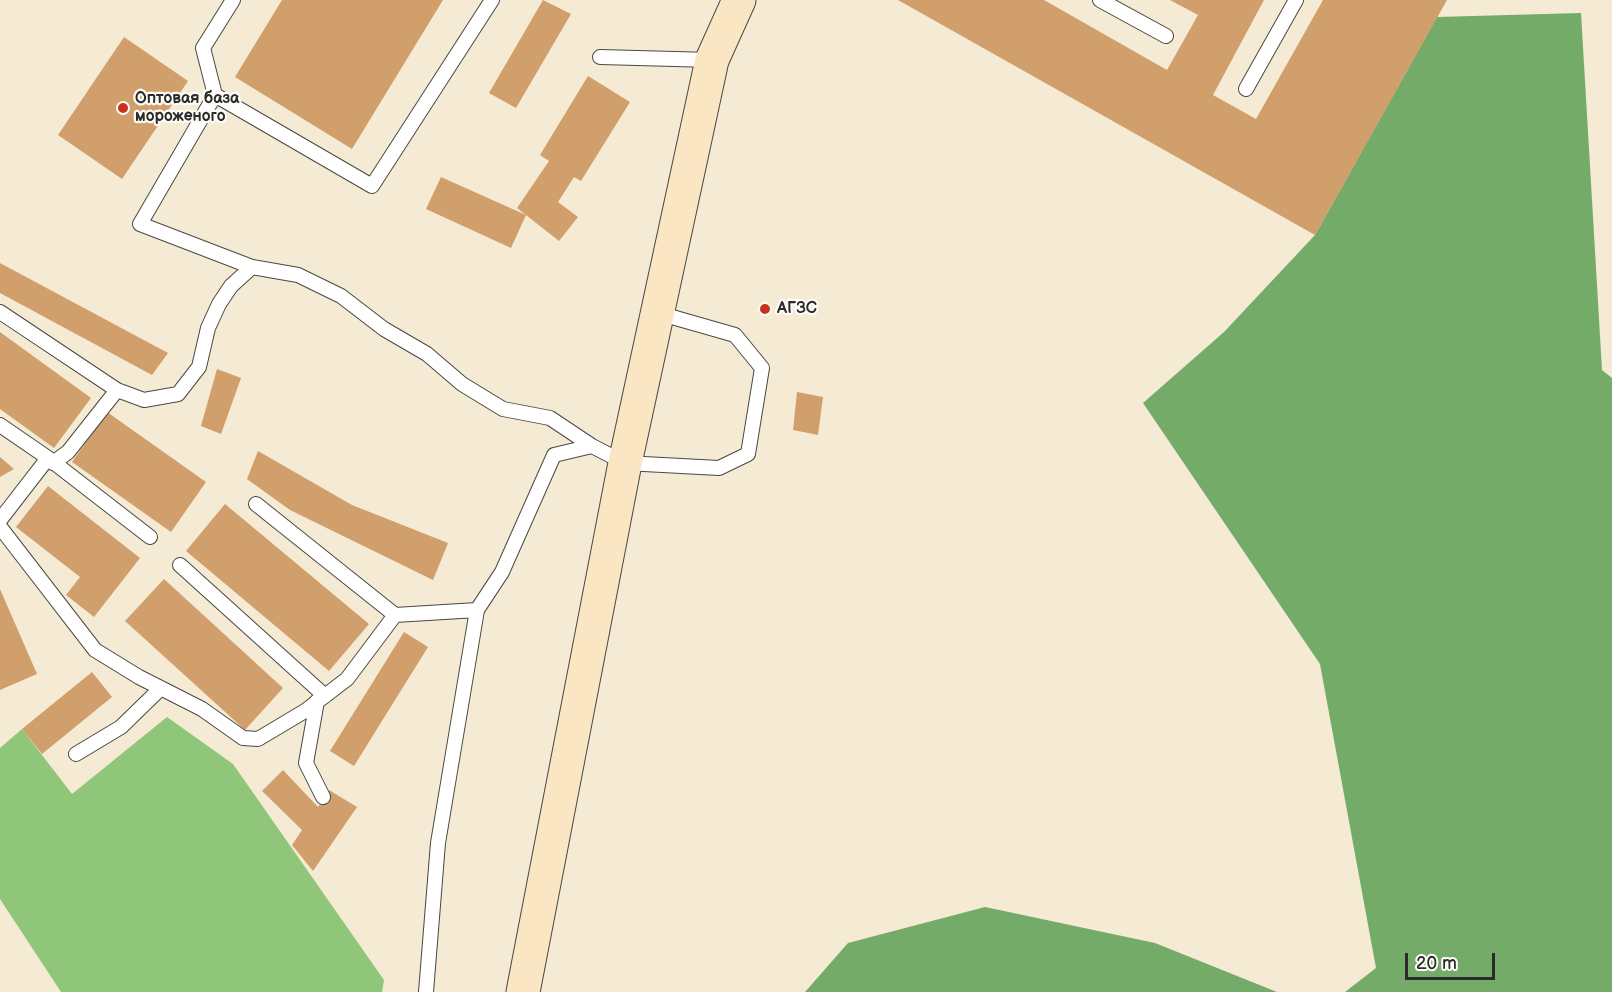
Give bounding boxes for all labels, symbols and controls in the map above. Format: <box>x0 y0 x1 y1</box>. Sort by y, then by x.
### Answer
place label: Оптовая база мороженого <box>135 89 239 127</box>
marker: Оптовая база мороженого <box>116 101 130 115</box>
place label: АГЗС <box>777 299 817 319</box>
marker: АГЗС <box>758 302 772 316</box>
scale bar <box>1408 941 1498 979</box>
text: 20 m <box>1416 953 1457 974</box>

